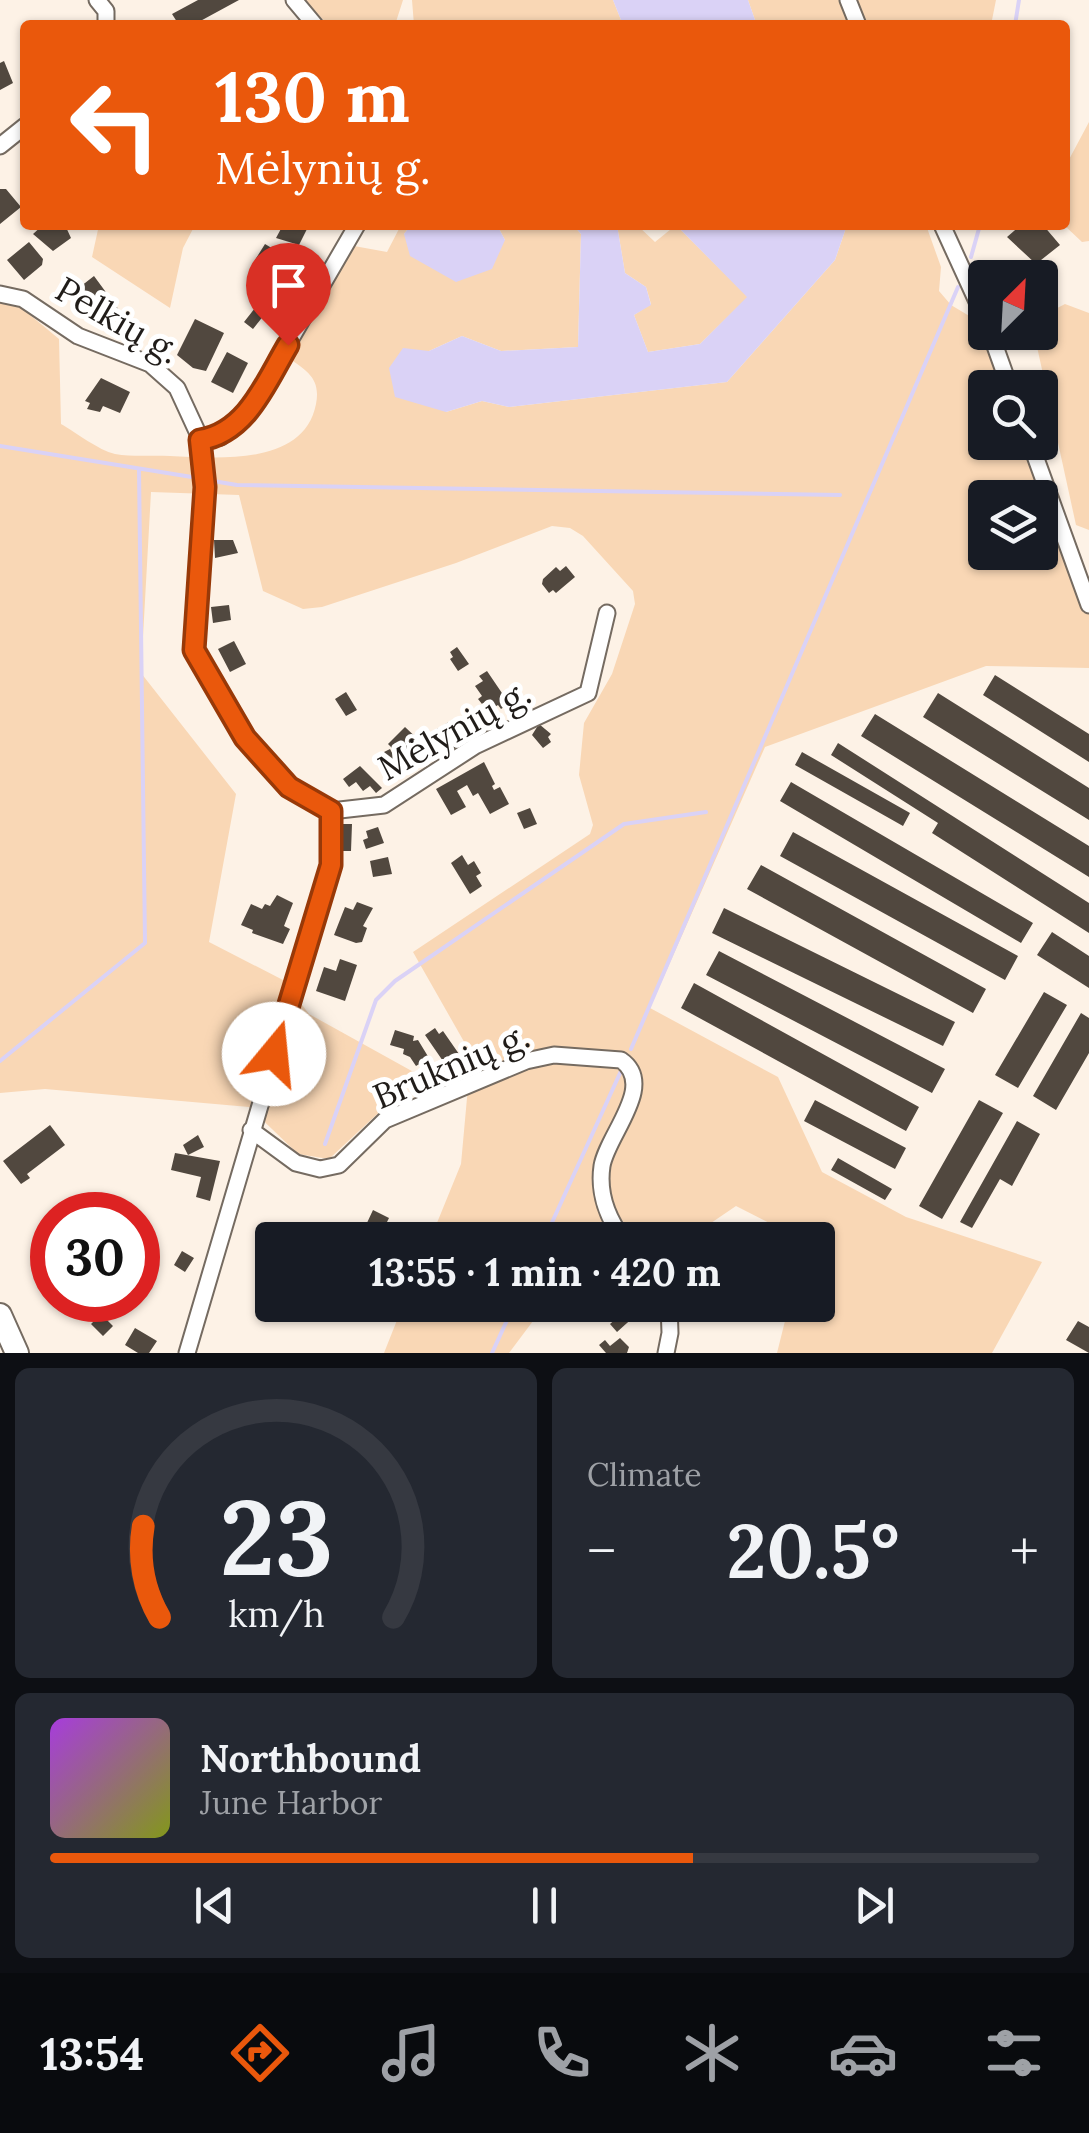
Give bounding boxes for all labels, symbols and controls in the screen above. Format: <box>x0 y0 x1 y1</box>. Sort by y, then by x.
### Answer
text: 130 m <box>215 52 410 141</box>
icon: left <box>50 60 180 190</box>
text: Mėlynių g. <box>215 139 431 196</box>
pin <box>246 243 331 346</box>
icon: arrive <box>261 258 316 313</box>
north arrow <box>968 260 1058 350</box>
map controls <box>968 260 1058 570</box>
street label: Pelkių g. <box>48 267 188 373</box>
button: search <box>968 370 1058 460</box>
button: layers <box>968 480 1058 570</box>
street label: Mėlynių g. <box>370 670 538 790</box>
position arrow <box>222 1002 326 1106</box>
street label: Bruknių g. <box>366 1013 536 1119</box>
speed limit sign: 30 <box>30 1192 160 1322</box>
text: 13:55 · 1 min · 420 m <box>369 1248 721 1296</box>
text: Climate <box>587 1454 702 1495</box>
text: 23 <box>219 1470 333 1603</box>
text: 20.5° <box>726 1503 900 1599</box>
text: − <box>587 1516 616 1586</box>
text: + <box>1010 1516 1039 1586</box>
text: km/h <box>228 1591 324 1637</box>
text: Northbound <box>200 1734 421 1782</box>
text: June Harbor <box>200 1782 382 1823</box>
icon: previous <box>187 1878 242 1933</box>
icon: pause <box>517 1878 572 1933</box>
icon: next <box>847 1878 902 1933</box>
icon: directions <box>225 2018 295 2088</box>
icon: music <box>376 2018 446 2088</box>
icon: phone <box>527 2018 597 2088</box>
icon: climate <box>677 2018 747 2088</box>
icon: car <box>828 2018 898 2088</box>
icon: filters <box>979 2018 1049 2088</box>
text: 13:54 <box>40 2025 144 2082</box>

